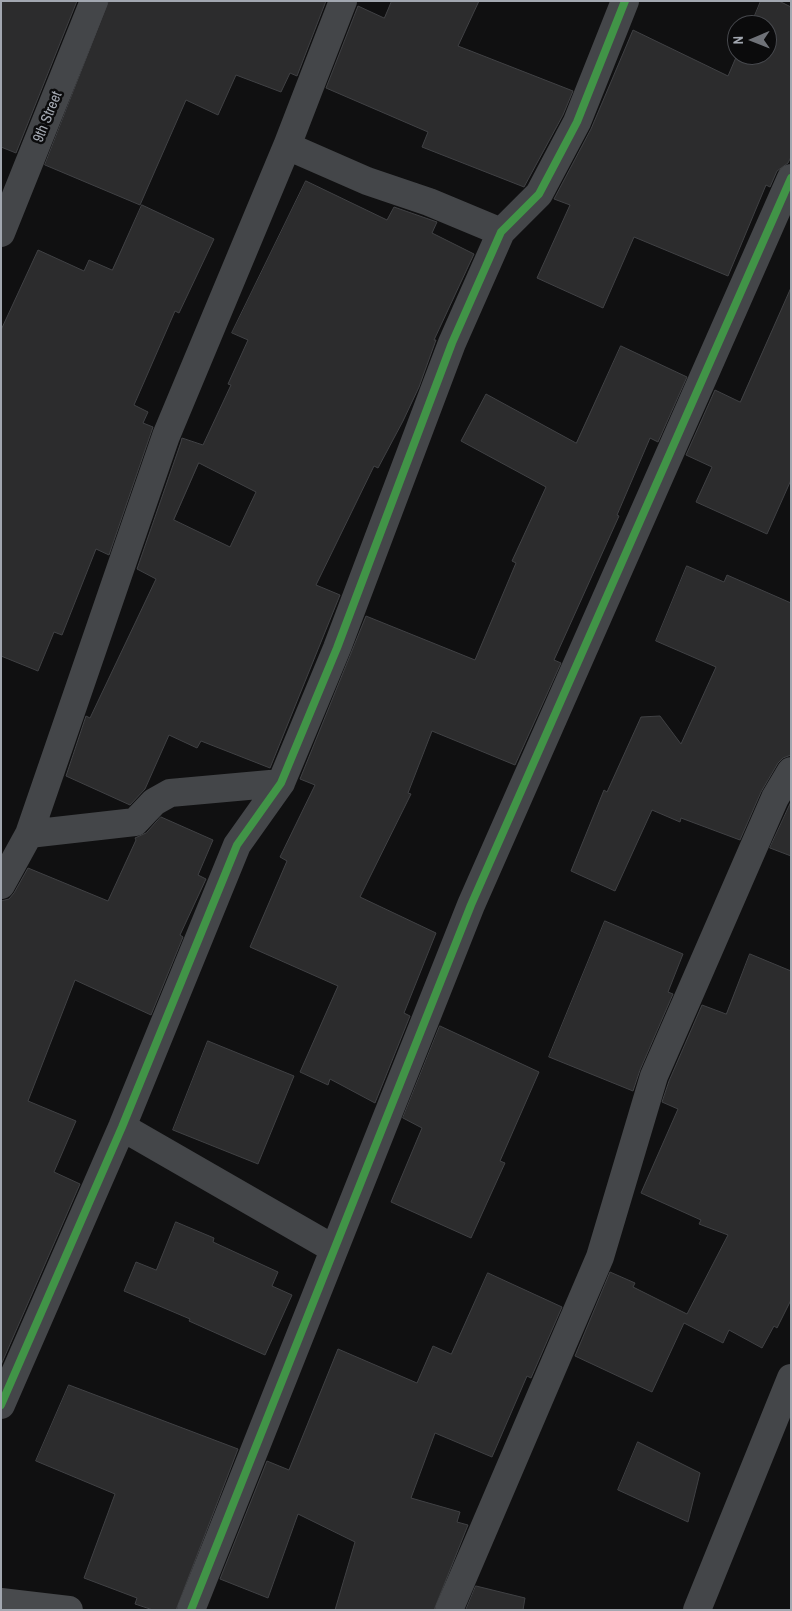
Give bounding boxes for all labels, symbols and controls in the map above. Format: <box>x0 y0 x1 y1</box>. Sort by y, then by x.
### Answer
north arrow <box>727 15 777 65</box>
text: N <box>729 36 747 45</box>
street label: 9th Street <box>30 89 66 145</box>

